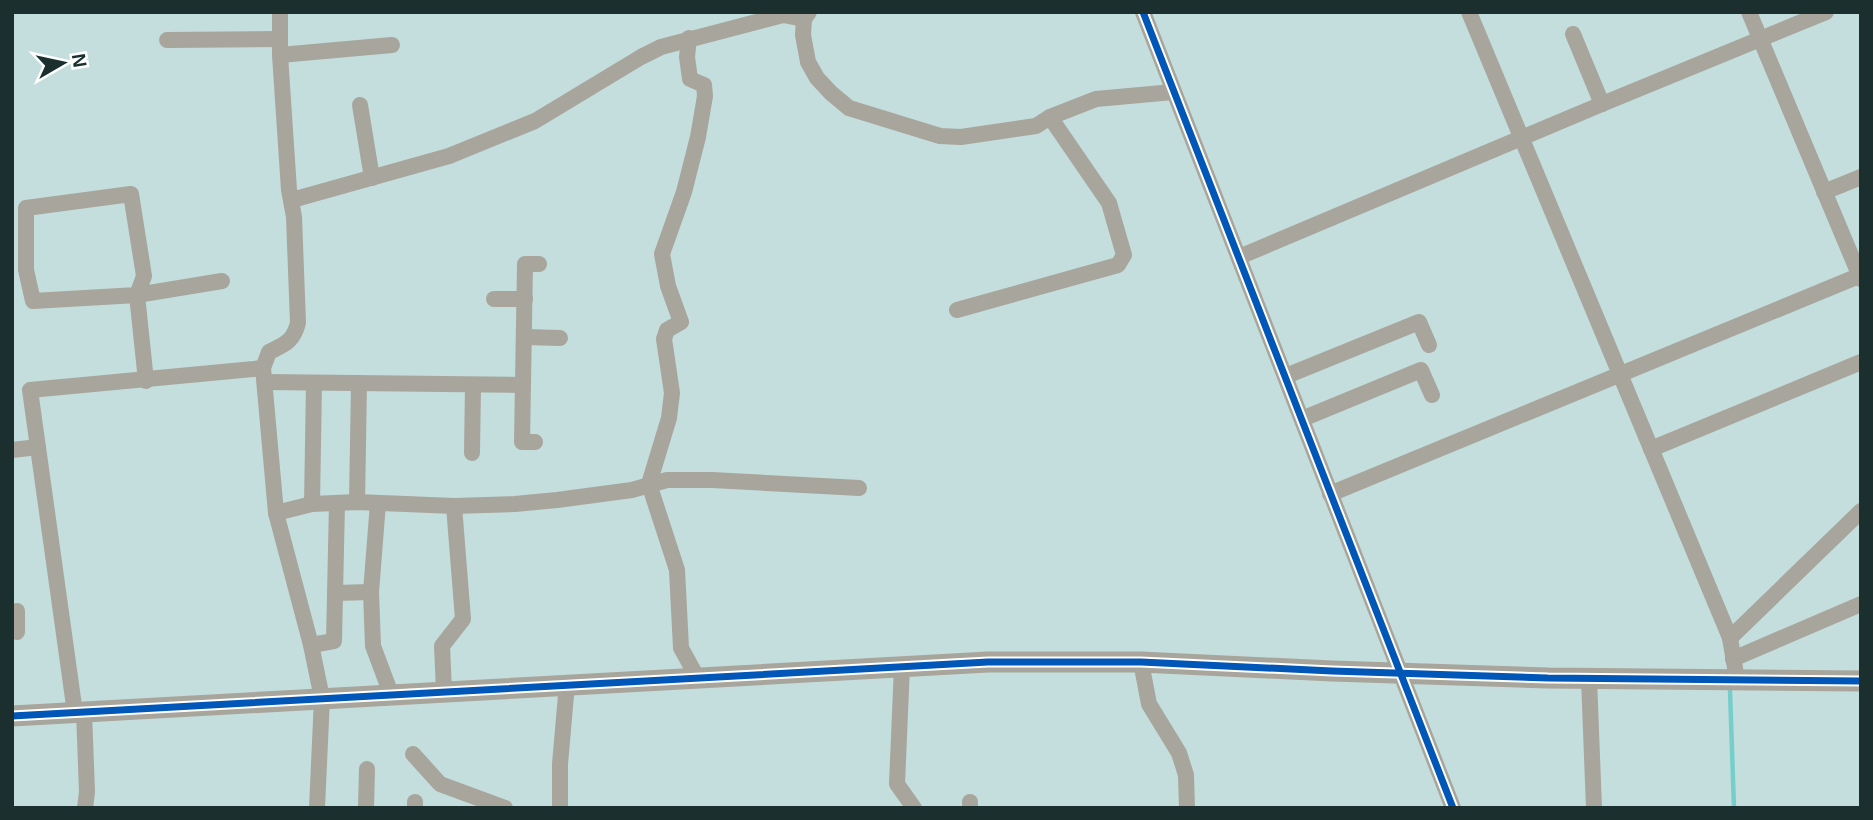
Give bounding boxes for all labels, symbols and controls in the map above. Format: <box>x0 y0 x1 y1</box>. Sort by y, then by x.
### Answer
north arrow <box>28 28 98 98</box>
text: N <box>68 52 91 69</box>

